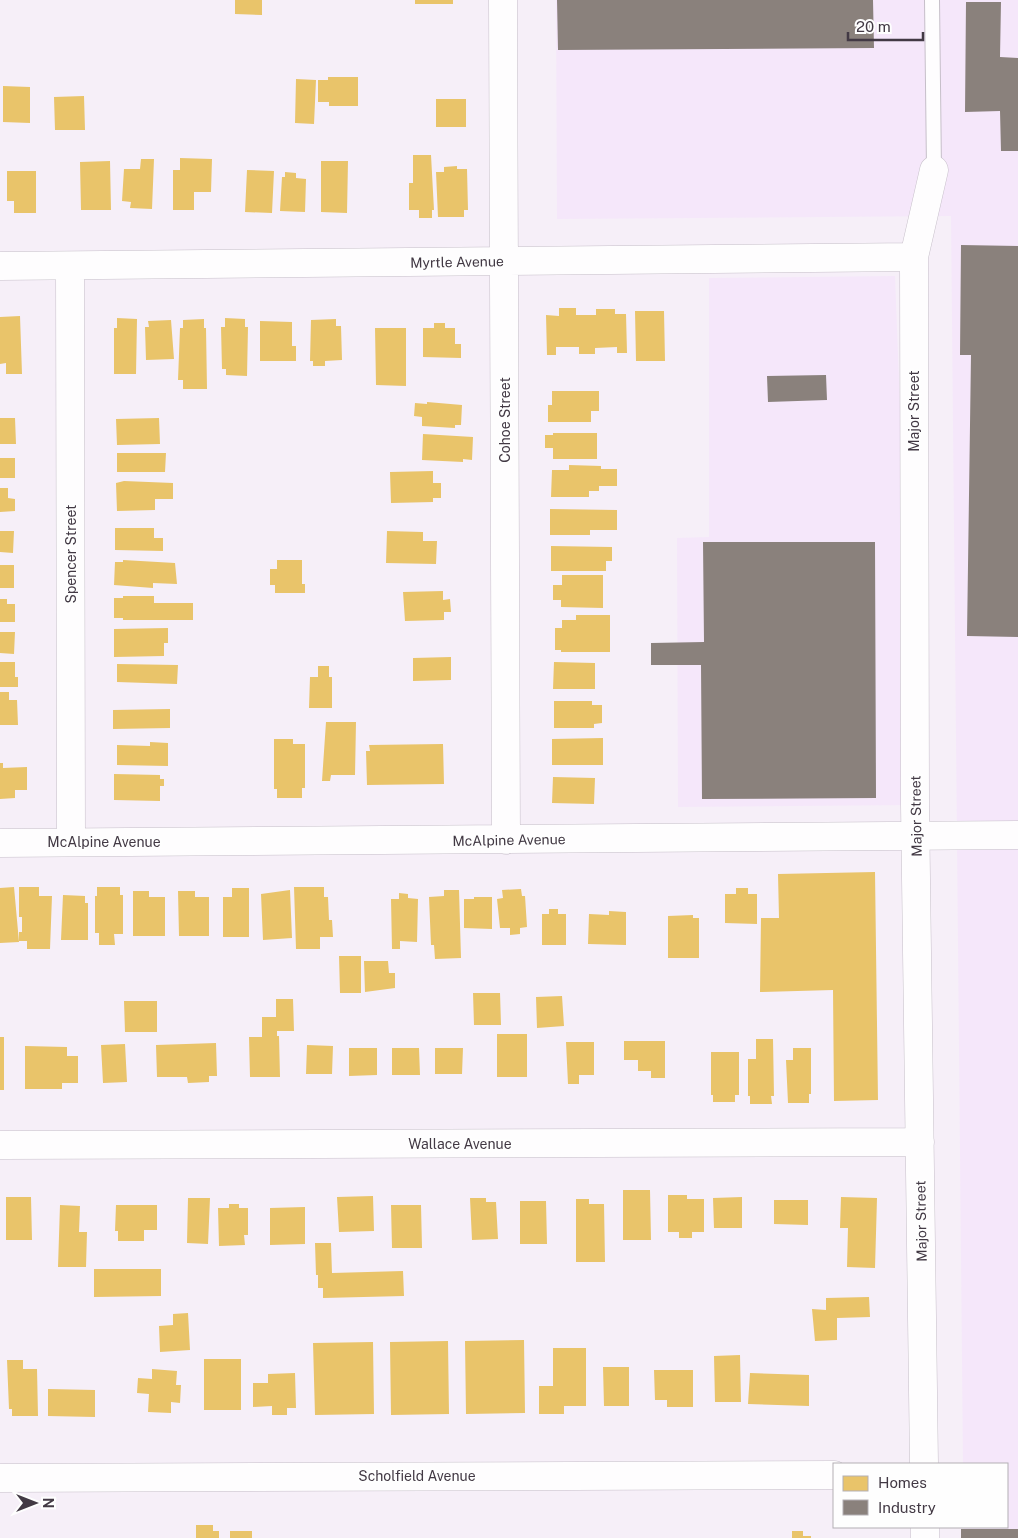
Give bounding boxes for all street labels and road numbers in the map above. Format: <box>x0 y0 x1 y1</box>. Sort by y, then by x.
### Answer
street label: Myrtle Avenue <box>410 253 504 271</box>
street label: Major Street <box>906 370 922 452</box>
street label: Cohoe Street <box>497 377 513 463</box>
street label: Spencer Street <box>63 505 79 604</box>
street label: Major Street <box>907 775 925 857</box>
street label: McAlpine Avenue <box>452 831 566 849</box>
street label: McAlpine Avenue <box>47 834 161 850</box>
street label: Wallace Avenue <box>408 1136 512 1152</box>
street label: Major Street <box>912 1180 930 1262</box>
street label: Scholfield Avenue <box>358 1468 476 1484</box>

